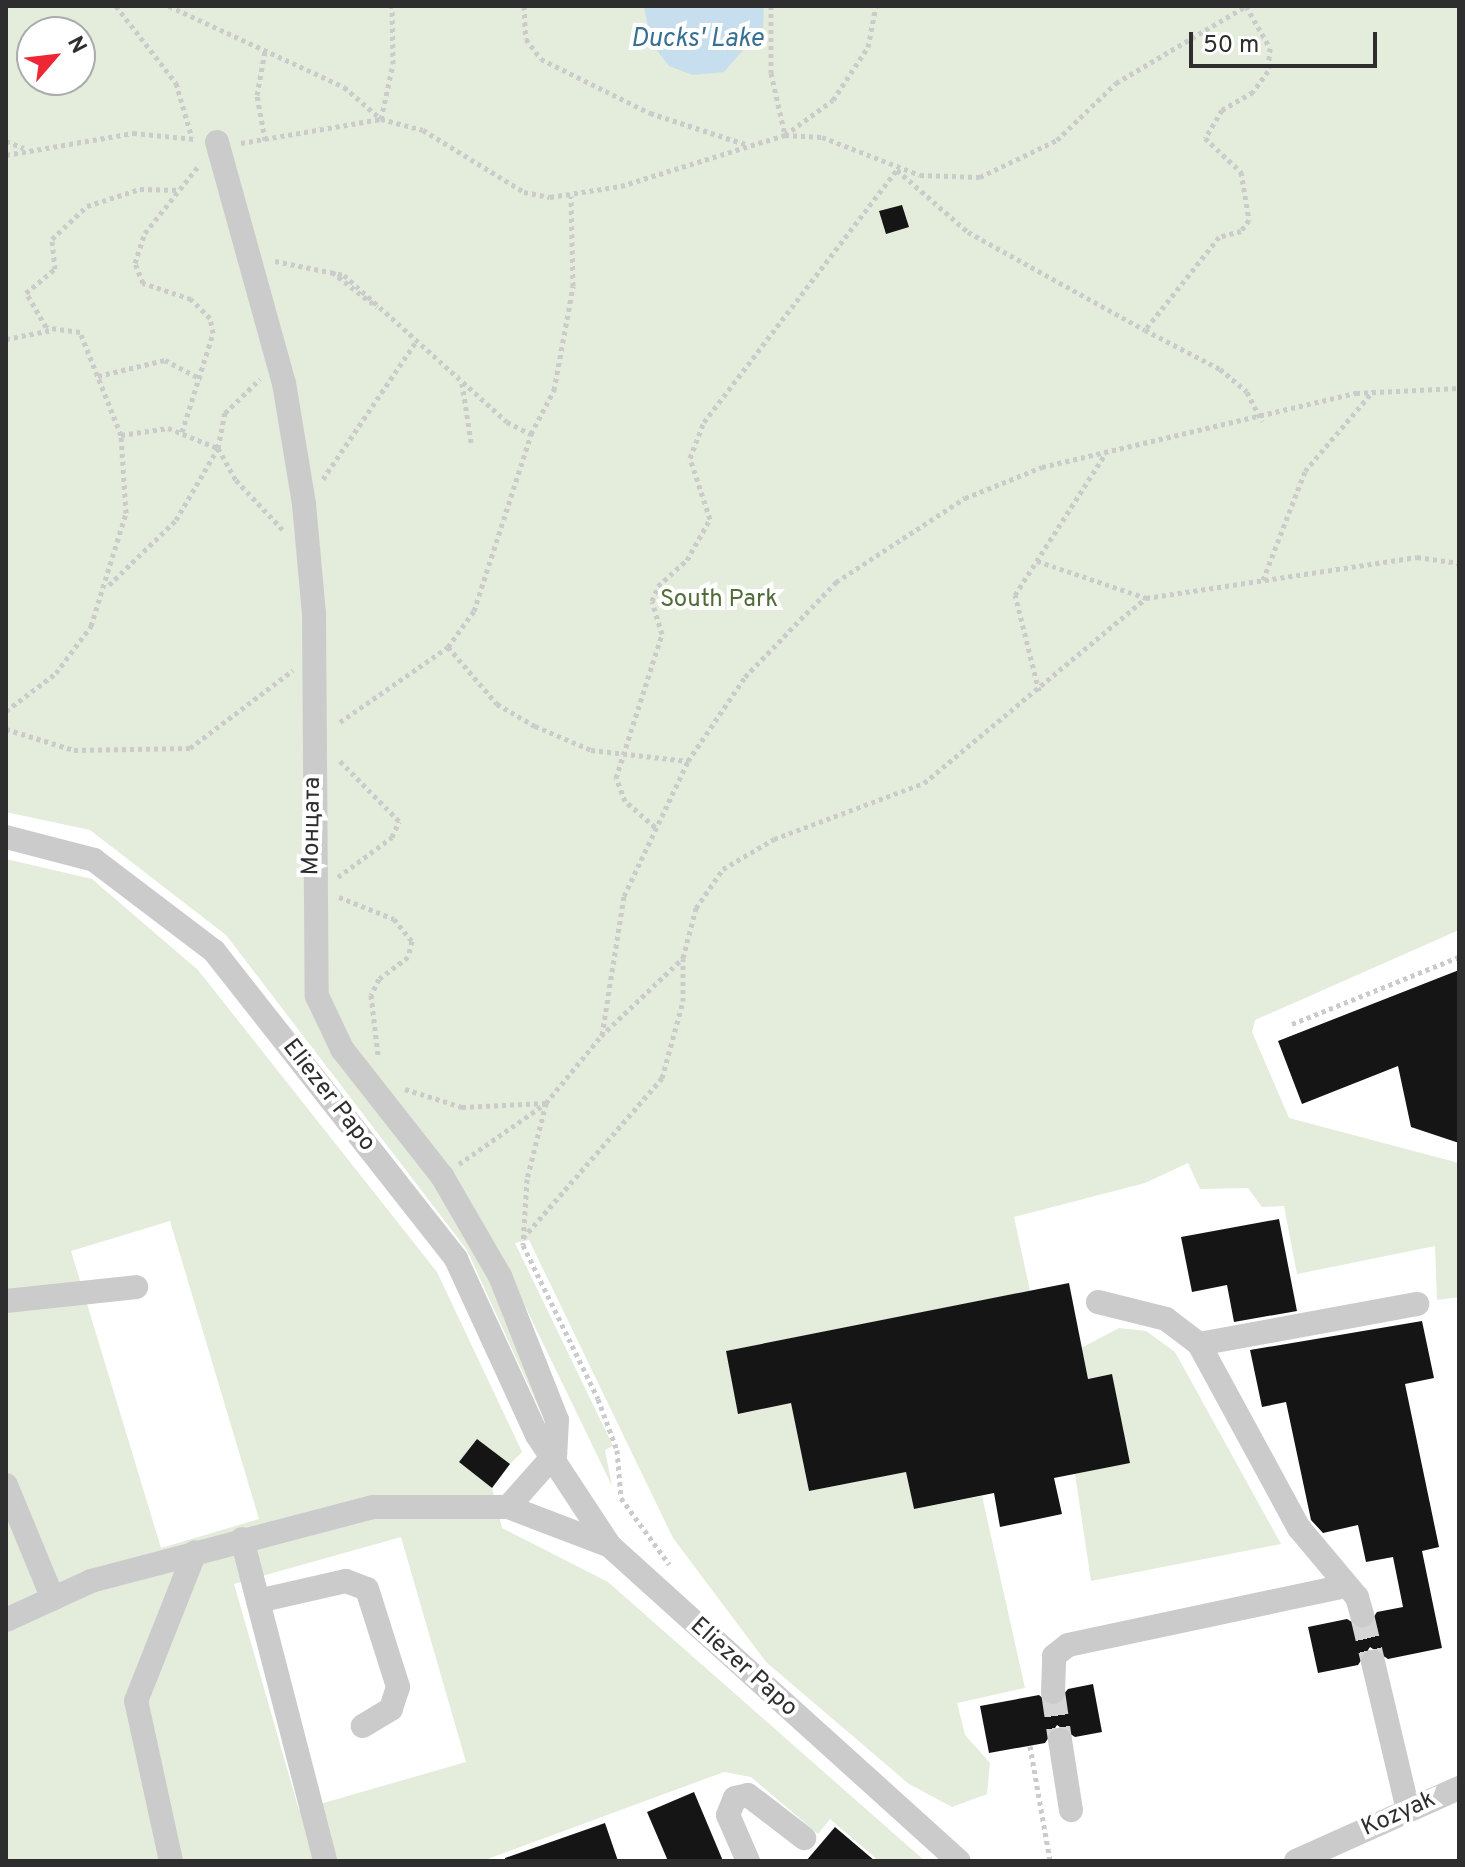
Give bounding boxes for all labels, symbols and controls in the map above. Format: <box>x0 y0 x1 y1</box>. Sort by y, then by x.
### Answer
north arrow <box>16 16 96 96</box>
scale bar <box>1193 16 1381 66</box>
water label: Ducks' Lake <box>631 24 763 56</box>
text: 50 m <box>1203 31 1259 61</box>
text: N <box>60 32 91 59</box>
park label: South Park <box>660 587 778 615</box>
street label: Монцата <box>298 776 328 876</box>
street label: Eliezer Papo <box>275 1034 381 1158</box>
street label: Eliezer Papo <box>683 1612 803 1724</box>
street label: Kozyak <box>1358 1786 1440 1844</box>

